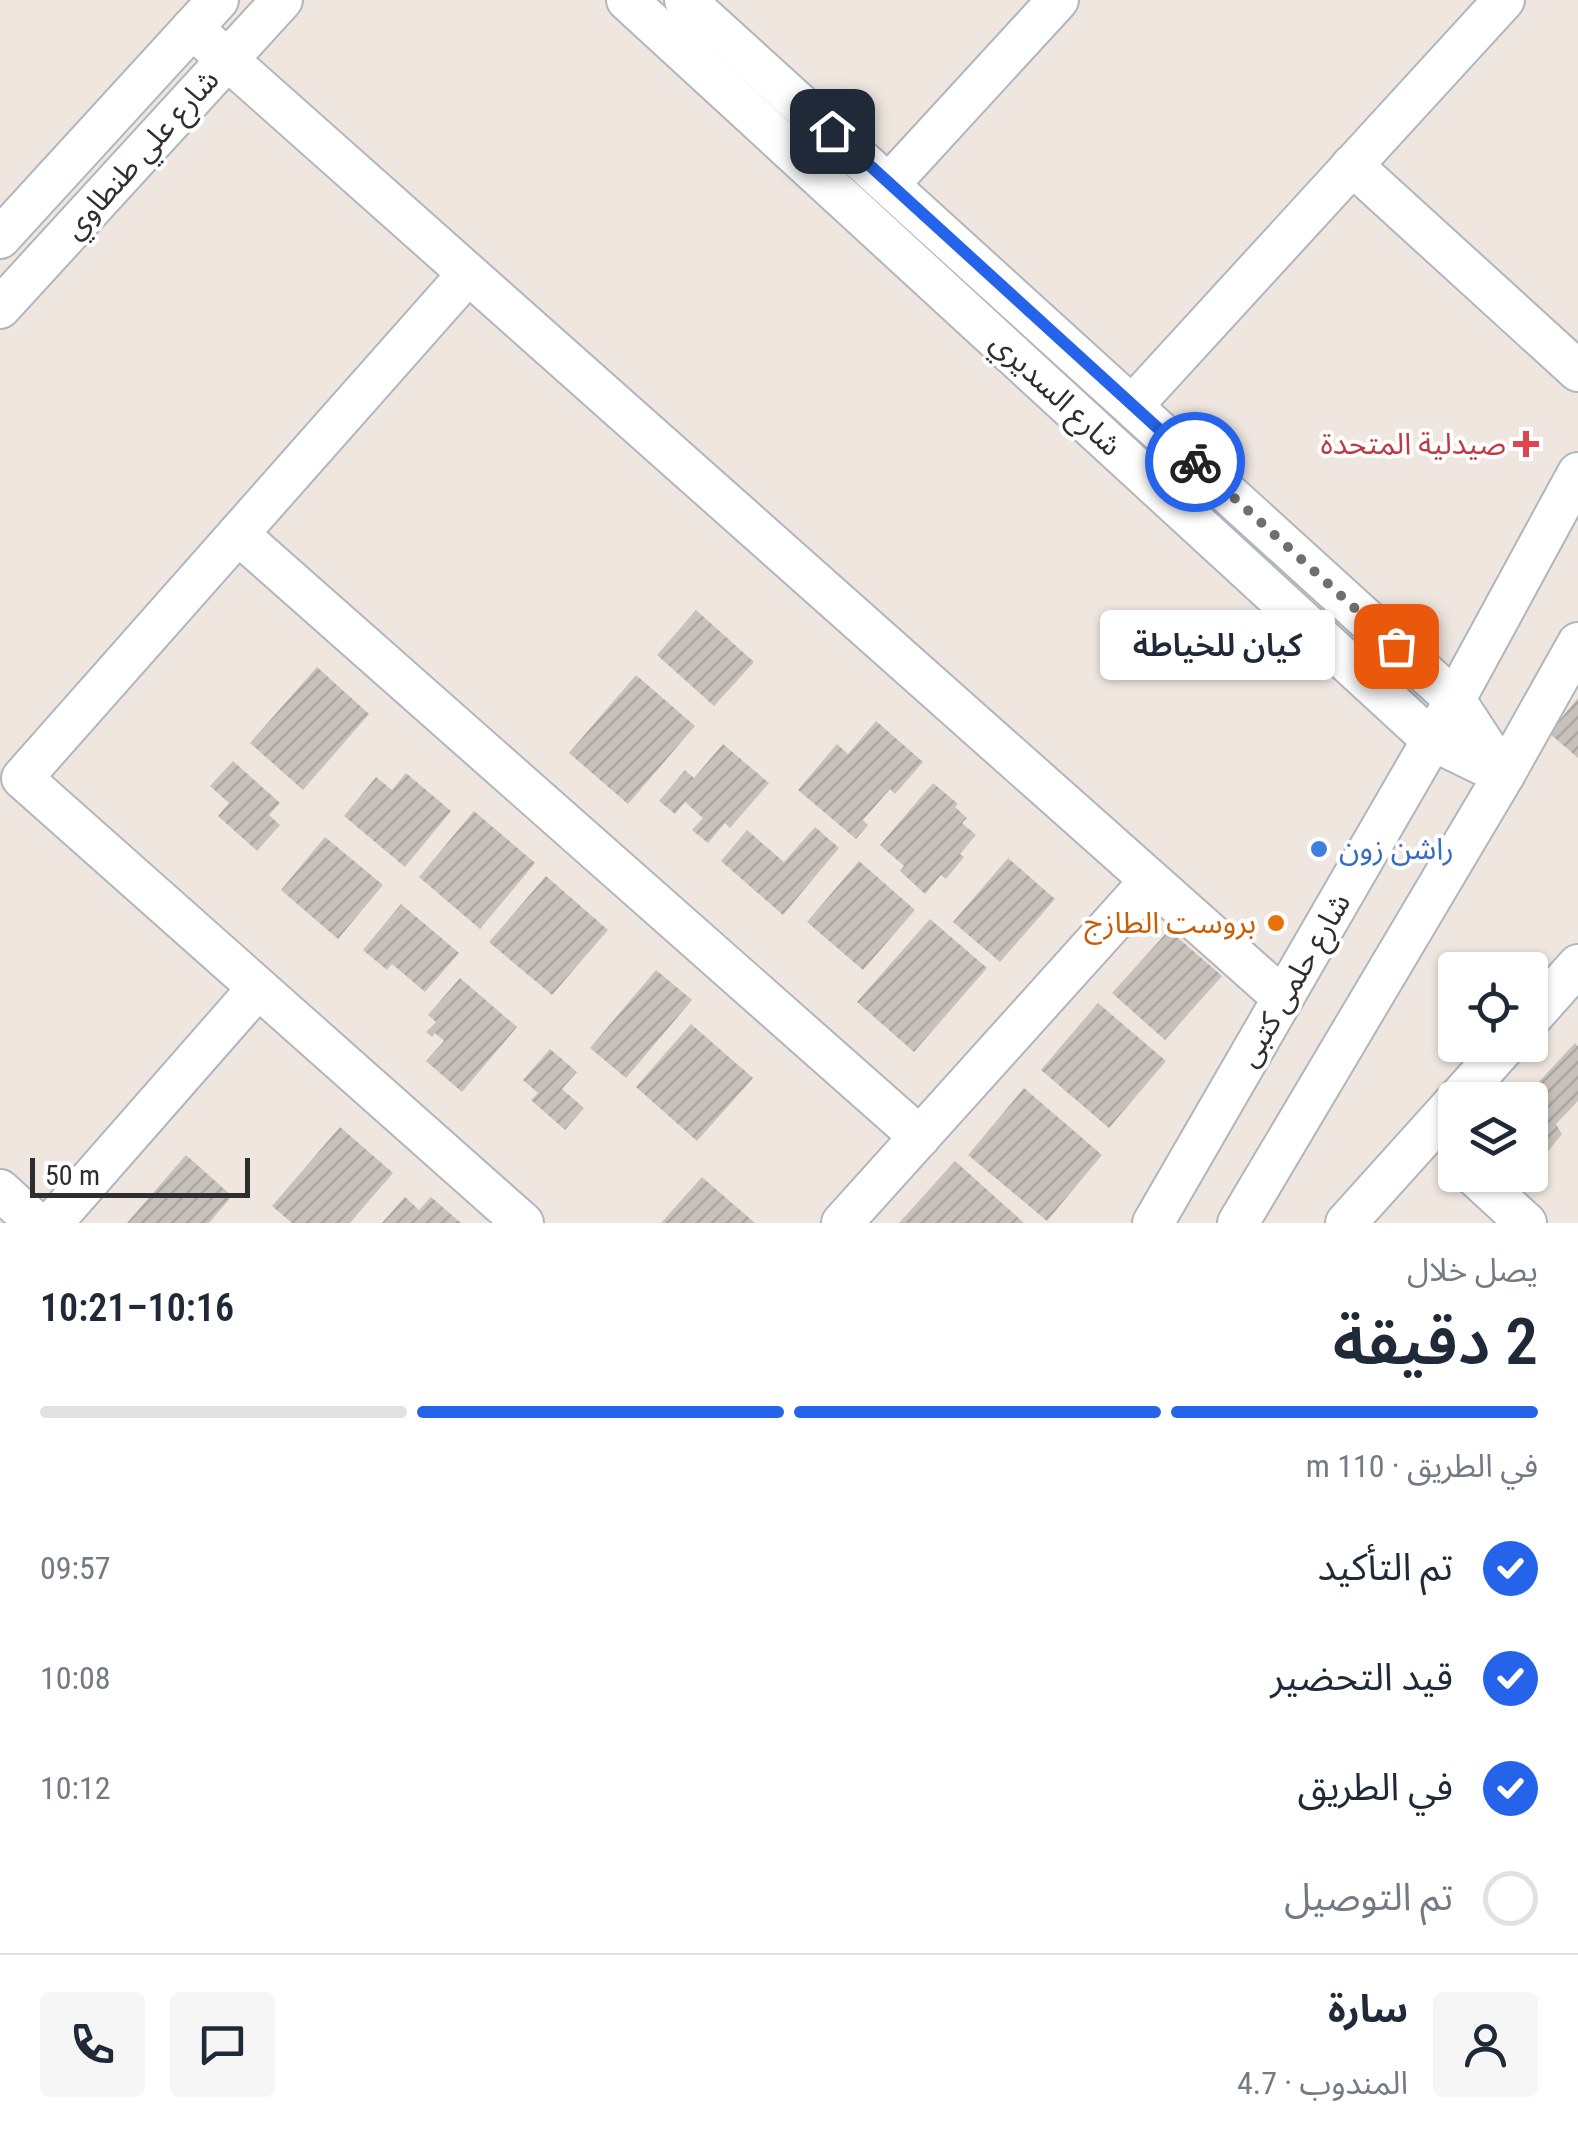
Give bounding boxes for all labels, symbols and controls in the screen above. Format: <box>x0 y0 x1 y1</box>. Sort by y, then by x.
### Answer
street label: شارع علي طنطاوي <box>56 62 230 249</box>
pin <box>790 89 875 174</box>
icon: home <box>805 104 860 159</box>
street label: شارع السديري <box>980 324 1129 467</box>
courier <box>1145 412 1245 512</box>
place label: صيدلية المتحدة <box>1321 426 1506 461</box>
marker: صيدلية المتحدة <box>1515 433 1537 455</box>
icon: bike <box>1168 435 1223 490</box>
pin <box>1354 604 1439 689</box>
callout: كيان للخياطة <box>1101 611 1336 681</box>
icon: bag <box>1369 619 1424 674</box>
text: كيان للخياطة <box>1133 626 1302 664</box>
place label: راشن زون <box>1339 831 1454 866</box>
marker: راشن زون <box>1308 838 1330 860</box>
street label: شارع حلمى كتبى <box>1230 887 1362 1075</box>
place label: بروست الطازج <box>1084 905 1256 945</box>
marker: بروست الطازج <box>1265 912 1287 934</box>
map controls <box>1438 952 1548 1192</box>
button: locate <box>1438 952 1548 1062</box>
button: layers <box>1438 1082 1548 1192</box>
scale bar <box>30 1153 250 1198</box>
text: 50 m <box>45 1159 100 1192</box>
text: يصل خلال <box>1407 1251 1538 1289</box>
text: 10:16–10:21 <box>40 1286 234 1330</box>
text: 2 دقيقة <box>1333 1304 1538 1380</box>
text: في الطريق · 110 m <box>1306 1447 1538 1485</box>
icon: check <box>1483 1541 1538 1596</box>
text: تم التأكيد <box>1317 1545 1453 1589</box>
text: 09:57 <box>40 1549 111 1587</box>
icon: check <box>1483 1651 1538 1706</box>
text: قيد التحضير <box>1270 1655 1453 1699</box>
text: 10:08 <box>40 1659 111 1697</box>
icon: check <box>1483 1761 1538 1816</box>
text: في الطريق <box>1297 1765 1453 1809</box>
text: 10:12 <box>40 1769 111 1807</box>
text: تم التوصيل <box>1284 1875 1453 1919</box>
text: سارة <box>1328 1987 1408 2031</box>
button: phone <box>40 1992 145 2097</box>
button: chat <box>170 1992 275 2097</box>
button: person <box>1433 1992 1538 2097</box>
text: المندوب · 4.7 <box>1237 2064 1408 2102</box>

